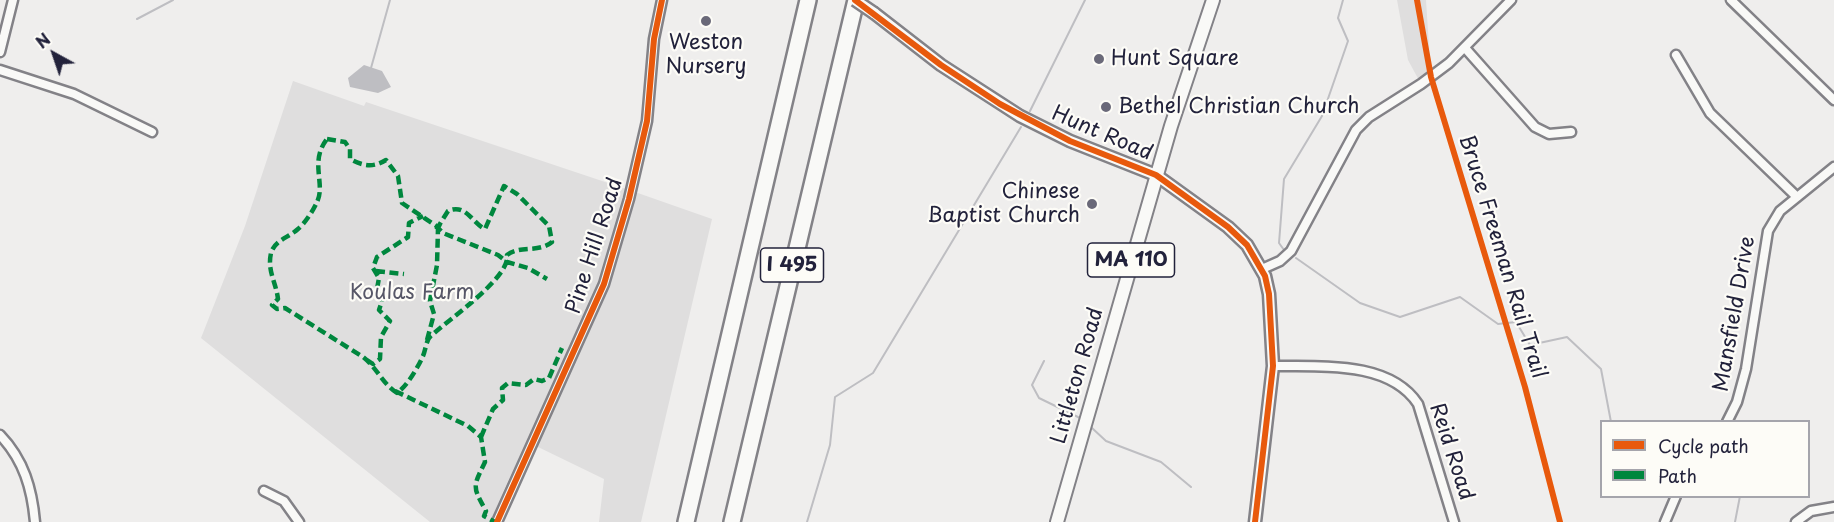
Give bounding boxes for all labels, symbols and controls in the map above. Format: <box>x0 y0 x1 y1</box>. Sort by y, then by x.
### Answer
marker: Weston Nursery <box>699 14 713 28</box>
north arrow <box>24 24 84 84</box>
text: N <box>30 27 55 53</box>
place label: Weston Nursery <box>665 30 747 80</box>
place label: Hunt Square <box>1111 46 1239 72</box>
marker: Hunt Square <box>1092 52 1106 66</box>
place label: Bethel Christian Church <box>1118 94 1360 120</box>
marker: Bethel Christian Church <box>1099 100 1113 114</box>
street label: Hunt Road <box>1048 101 1156 167</box>
street label: Bruce Freeman Rail Trail <box>1453 132 1551 382</box>
street label: Pine Hill Road <box>561 175 629 317</box>
place label: Chinese Baptist Church <box>927 179 1080 229</box>
marker: Chinese Baptist Church <box>1085 197 1099 211</box>
street label: Mansfield Drive <box>1709 234 1761 394</box>
road number: MA 110 <box>1088 243 1174 277</box>
road number: I 495 <box>760 248 824 282</box>
park label: Koulas Farm <box>350 280 474 306</box>
street label: Littleton Road <box>1047 305 1109 447</box>
street label: Reid Road <box>1423 400 1479 504</box>
legend <box>1600 420 1810 498</box>
text: Cycle path <box>1658 432 1749 459</box>
text: Path <box>1658 462 1697 489</box>

